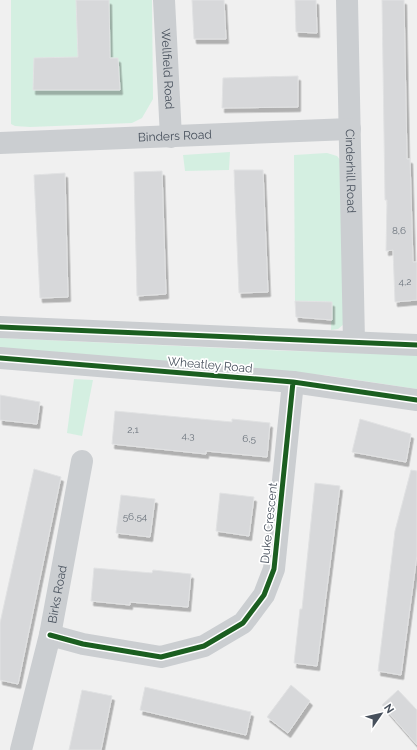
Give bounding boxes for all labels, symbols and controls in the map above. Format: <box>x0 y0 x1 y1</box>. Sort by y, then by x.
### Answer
street label: Wellfield Road <box>158 28 177 110</box>
street label: Binders Road <box>138 128 212 144</box>
street label: Cinderhill Road <box>343 129 358 213</box>
house number: 8,6 <box>392 225 406 236</box>
house number: 4,2 <box>399 276 411 287</box>
street label: Wheatley Road <box>167 354 253 376</box>
house number: 2,1 <box>127 424 140 435</box>
house number: 4,3 <box>181 430 195 441</box>
house number: 6,5 <box>242 433 256 444</box>
street label: Duke Crescent <box>258 482 280 564</box>
house number: 56,54 <box>123 511 148 522</box>
street label: Birks Road <box>45 564 70 625</box>
north arrow <box>361 694 401 734</box>
text: N <box>381 702 397 716</box>

